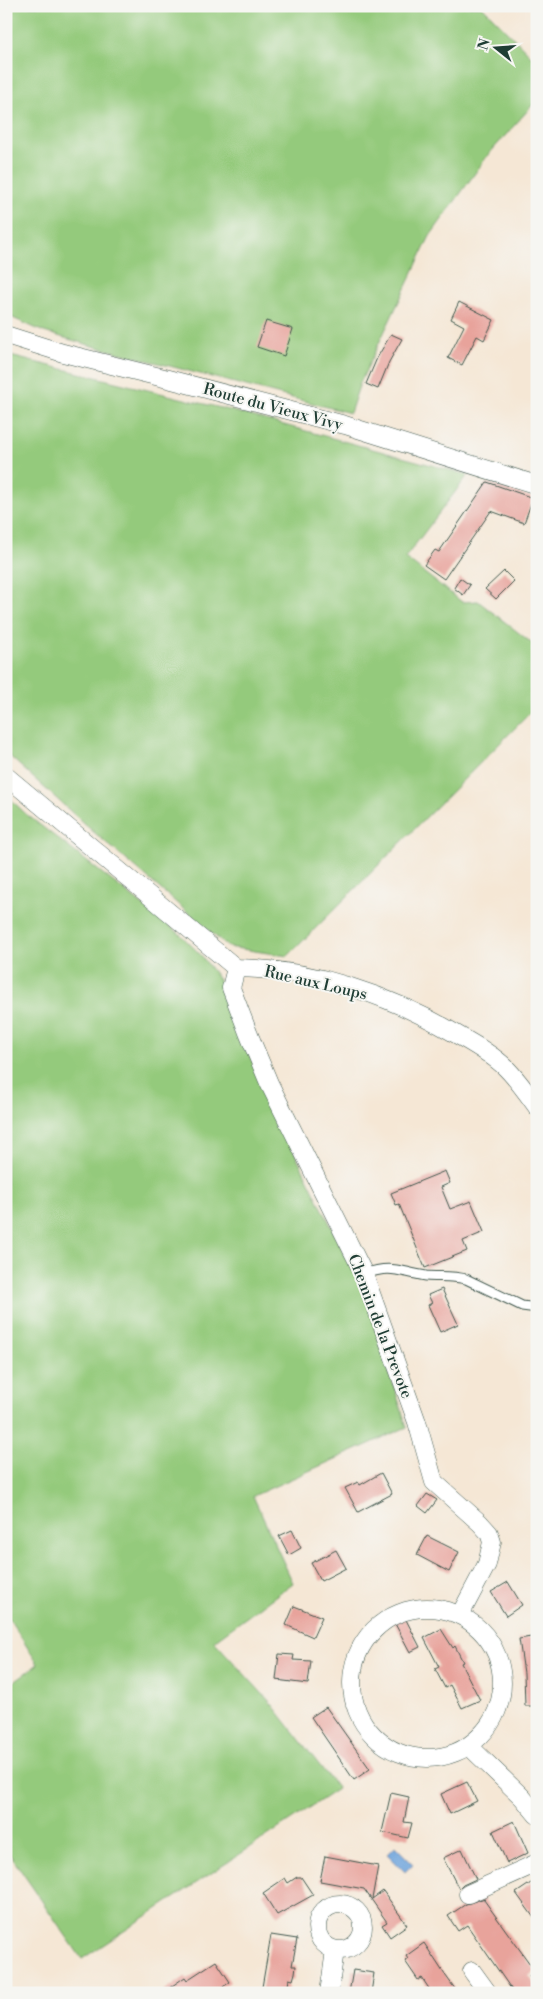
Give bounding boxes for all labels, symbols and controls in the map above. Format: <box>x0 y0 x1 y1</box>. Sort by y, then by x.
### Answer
north arrow <box>470 22 520 72</box>
text: N <box>474 37 495 52</box>
street label: Route du Vieux Vivy <box>201 379 345 435</box>
street label: Rue aux Loups <box>262 961 369 1005</box>
street label: Chemin de la Prevote <box>343 1251 417 1401</box>

